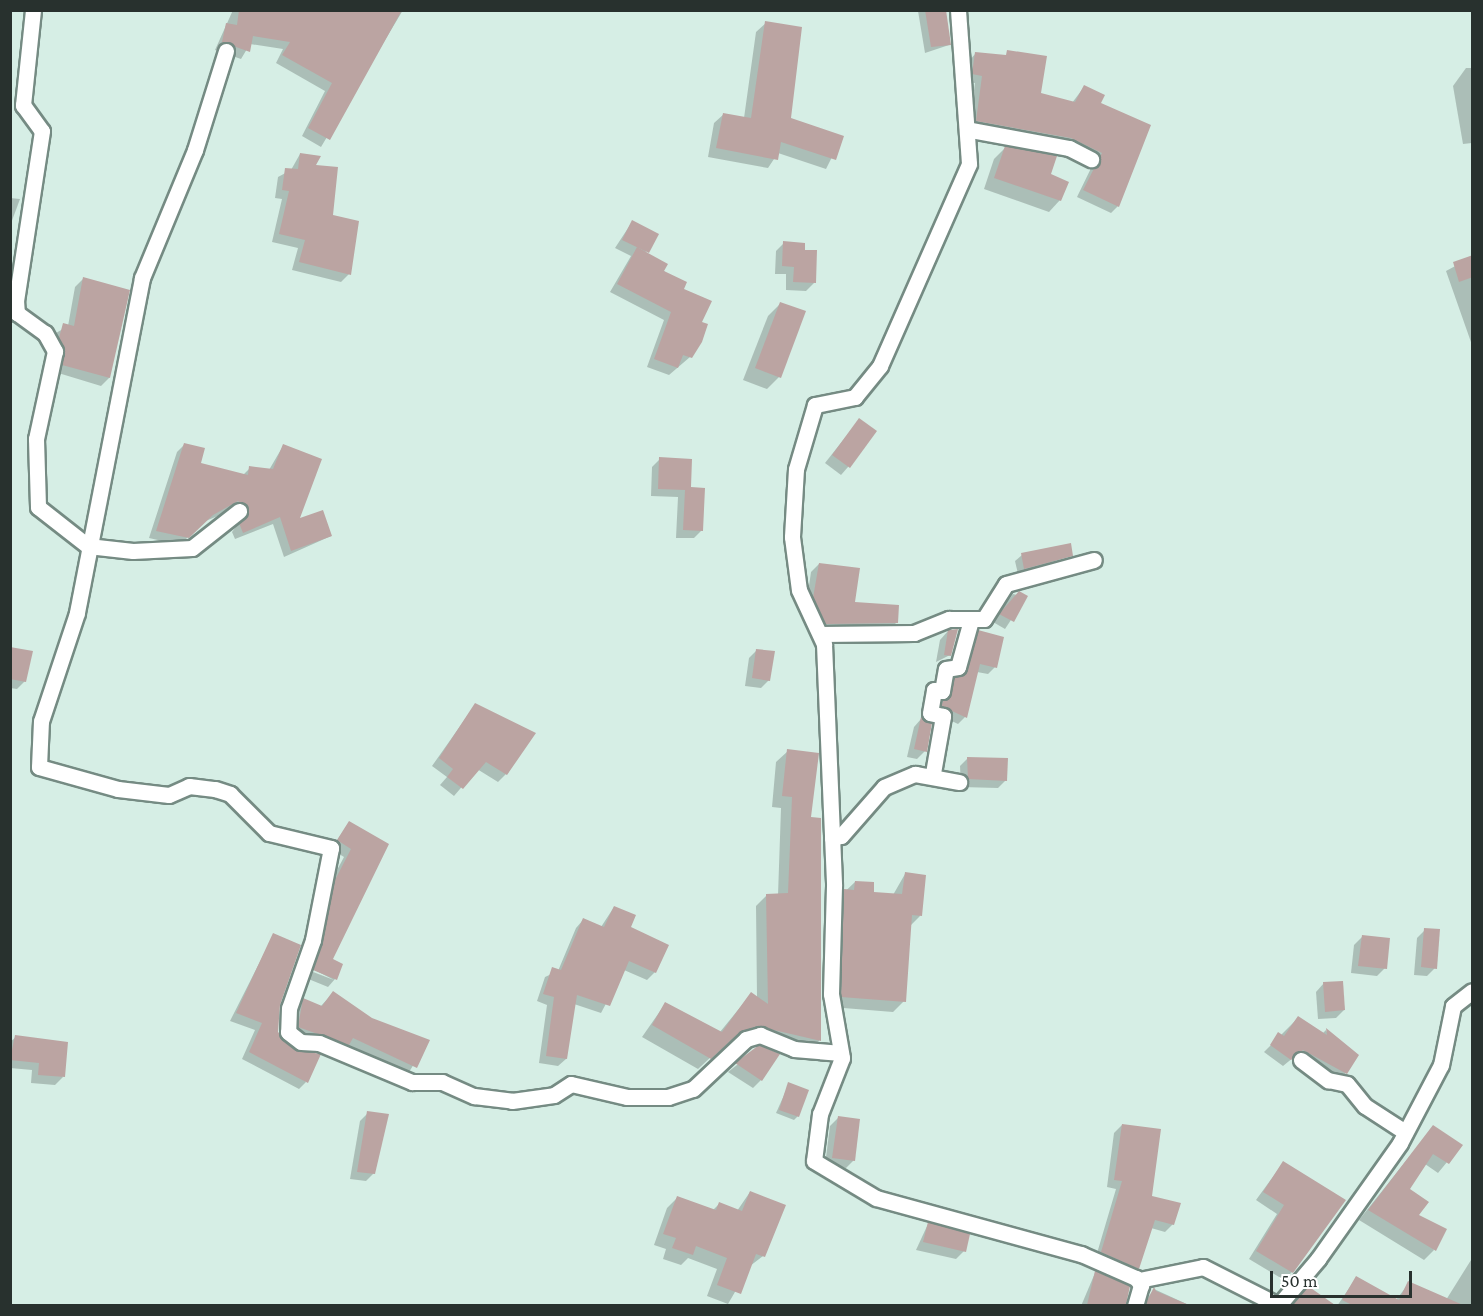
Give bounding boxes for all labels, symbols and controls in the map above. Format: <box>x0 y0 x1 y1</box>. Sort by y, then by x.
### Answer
scale bar <box>1273 1259 1416 1297</box>
text: 50 m <box>1281 1271 1318 1291</box>

